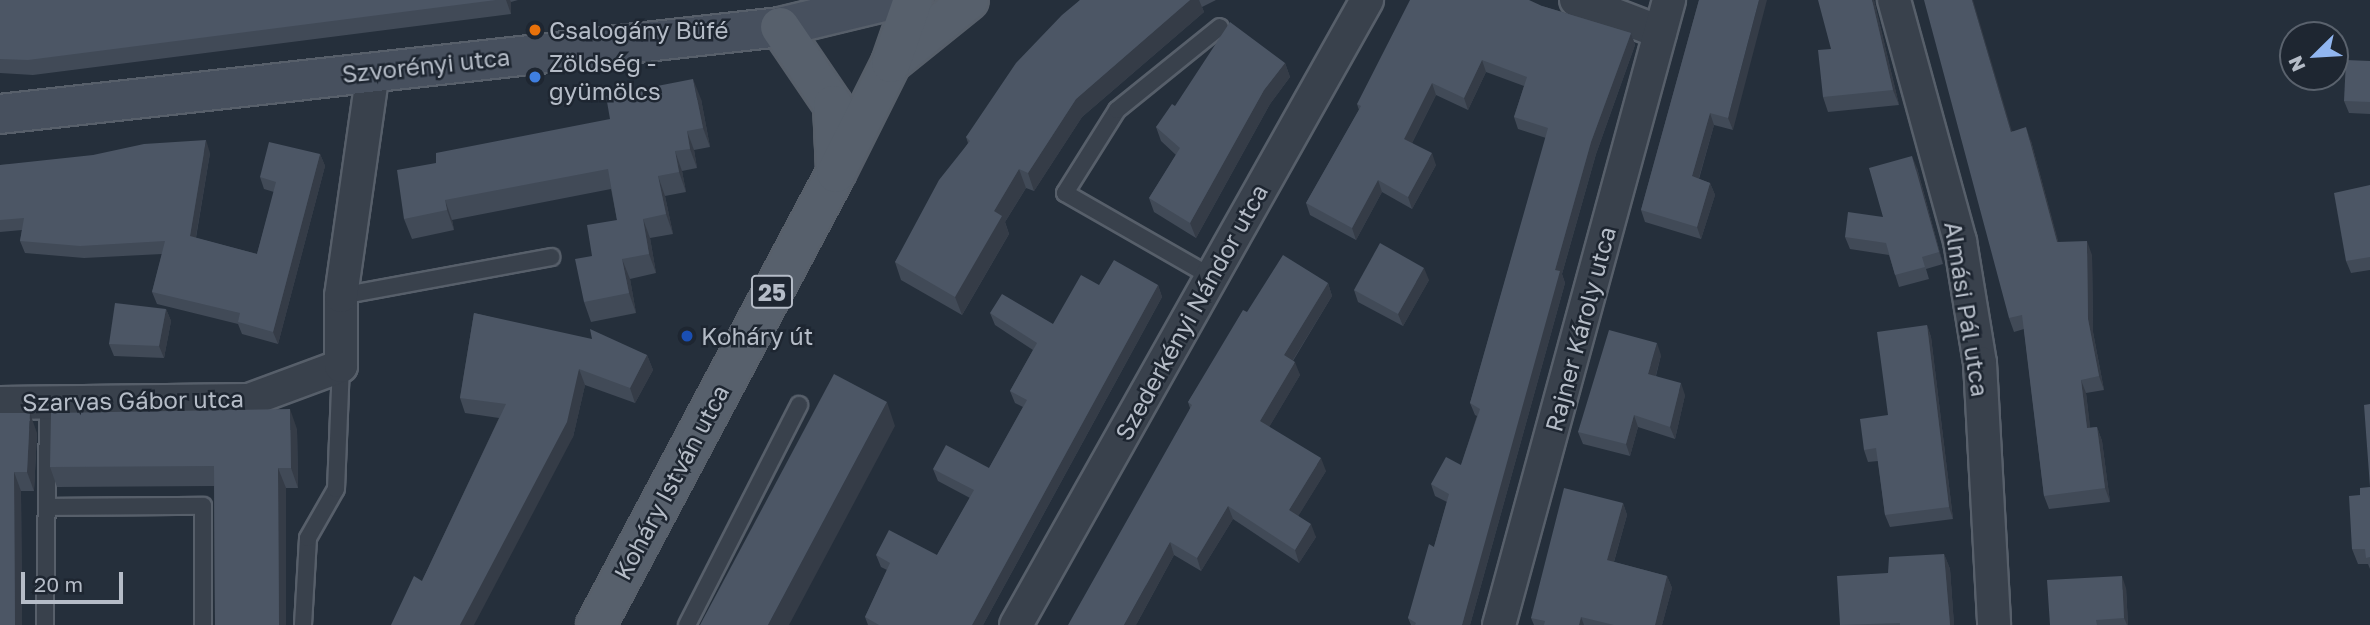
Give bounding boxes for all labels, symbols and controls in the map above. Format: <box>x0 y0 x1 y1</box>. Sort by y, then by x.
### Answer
place label: Csalogány Büfé <box>549 16 729 44</box>
north arrow <box>2279 21 2349 91</box>
marker: Csalogány Büfé <box>527 22 543 38</box>
street label: Szvorényi utca <box>341 42 511 88</box>
place label: Zöldség - gyümölcs <box>549 49 661 105</box>
text: N <box>2283 53 2310 75</box>
marker: Zöldség - gyümölcs <box>527 69 543 85</box>
street label: Szederkényi Nándor utca <box>1109 179 1273 445</box>
street label: Almási Pál utca <box>1939 219 1995 399</box>
street label: Rajner Károly utca <box>1539 223 1621 435</box>
road number: 25 <box>749 272 795 312</box>
place label: Koháry út <box>701 322 813 350</box>
marker: Koháry út <box>679 328 695 344</box>
street label: Koháry István utca <box>607 380 735 584</box>
street label: Szarvas Gábor utca <box>22 384 244 416</box>
scale bar <box>24 558 126 602</box>
text: 20 m <box>34 571 83 597</box>

